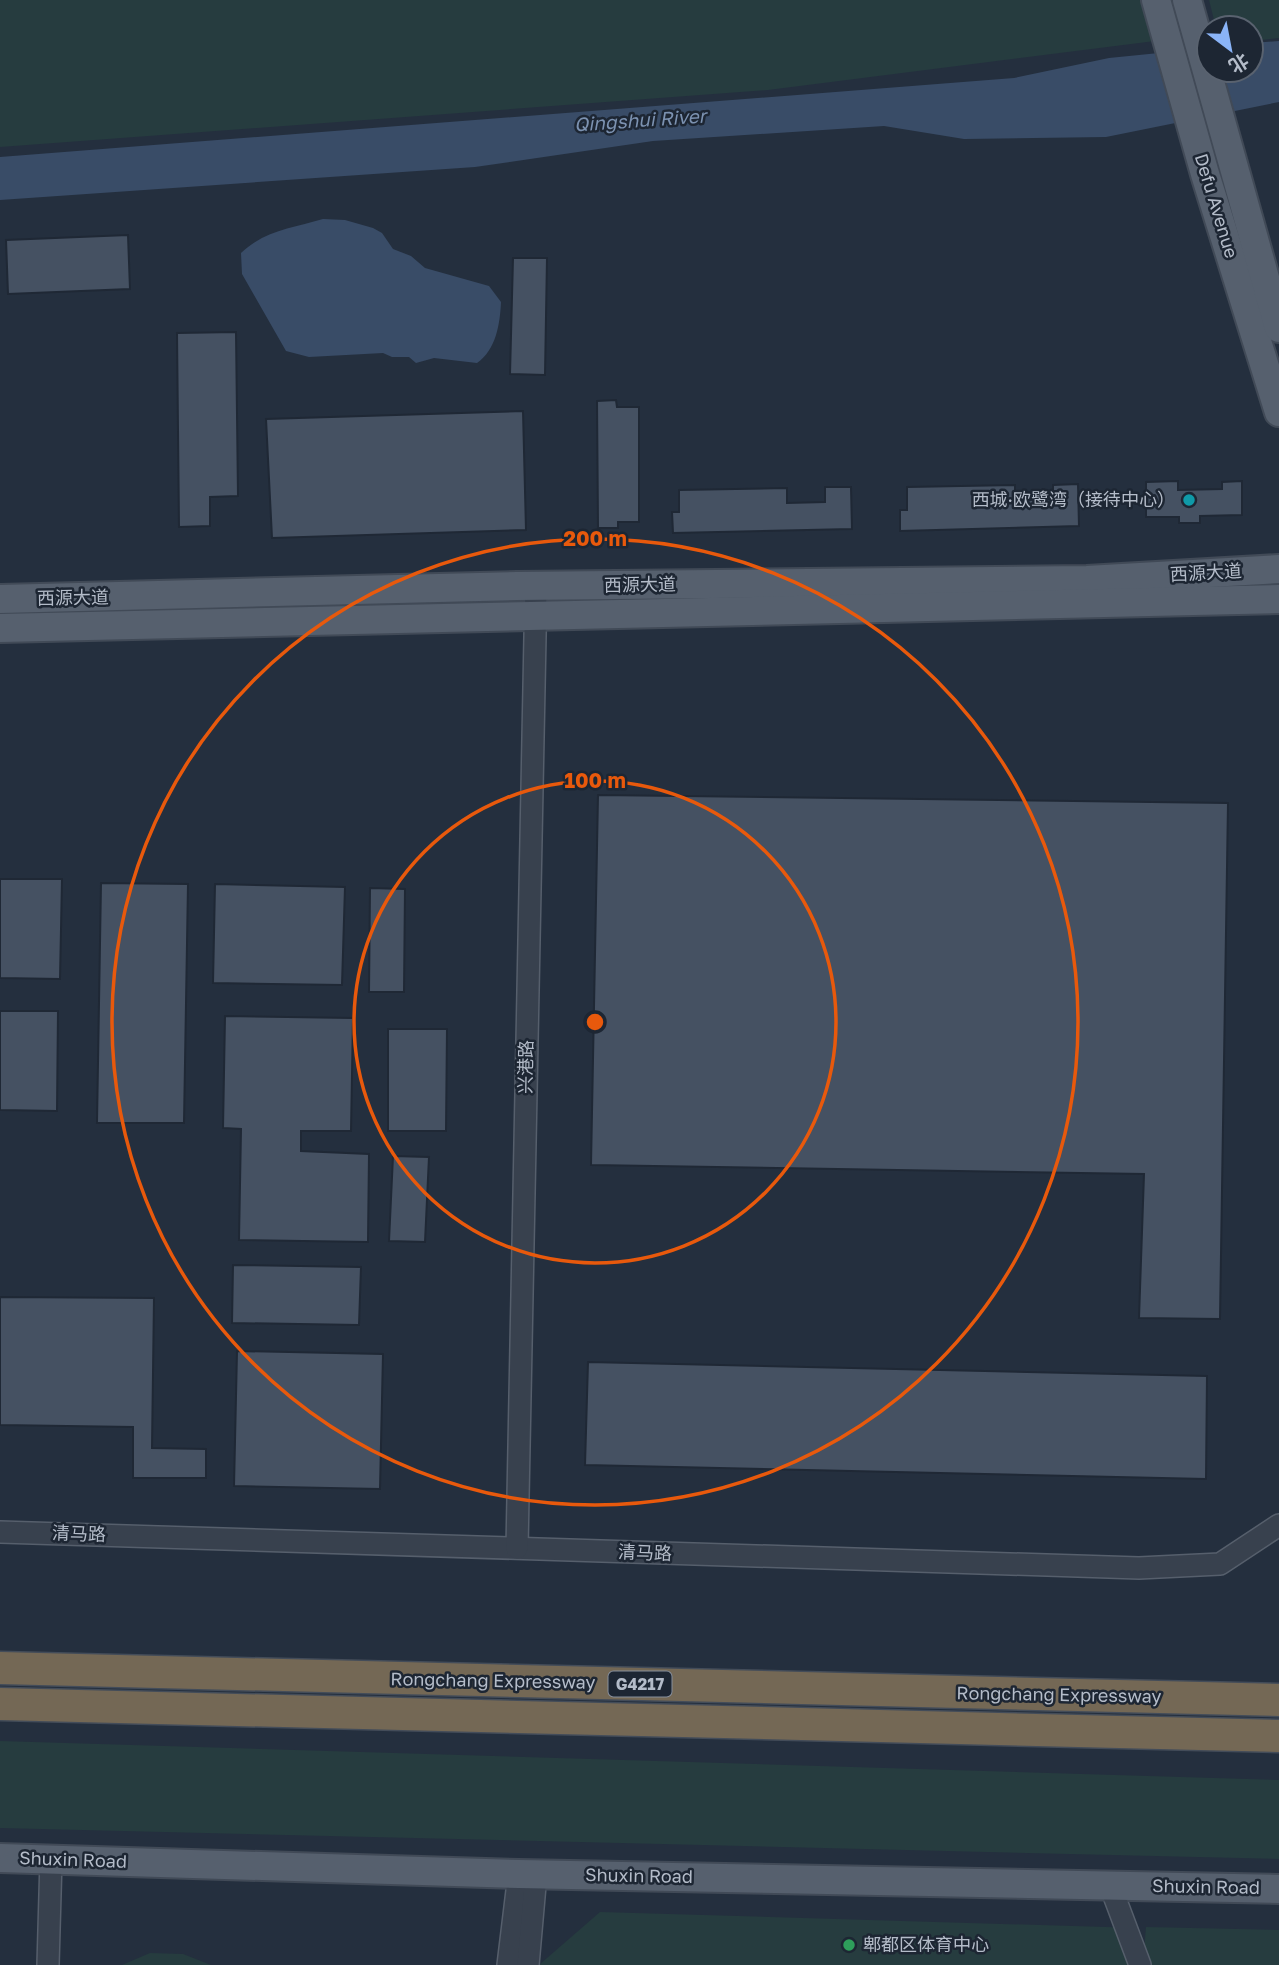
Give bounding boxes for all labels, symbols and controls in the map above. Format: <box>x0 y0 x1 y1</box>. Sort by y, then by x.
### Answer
north arrow <box>1195 14 1265 84</box>
text: 北 <box>1225 49 1253 79</box>
water label: Qingshui River <box>573 103 709 136</box>
street label: Defu Avenue <box>1191 151 1243 261</box>
place label: 西城·欧鹭湾（接待中心） <box>972 488 1175 510</box>
marker: 西城·欧鹭湾（接待中心） <box>1181 492 1197 508</box>
text: 200 m <box>563 525 627 551</box>
street label: 西源大道 <box>1169 559 1242 585</box>
street label: 西源大道 <box>604 572 676 596</box>
street label: 西源大道 <box>37 585 109 609</box>
text: 100 m <box>564 767 626 793</box>
centre of rings <box>583 1010 607 1034</box>
street label: 兴港路 <box>514 1040 536 1094</box>
street label: 清马路 <box>52 1521 106 1545</box>
street label: 清马路 <box>618 1540 672 1564</box>
street label: Rongchang Expressway <box>390 1667 596 1693</box>
road number: G4217 <box>608 1672 672 1696</box>
street label: Rongchang Expressway <box>956 1681 1162 1707</box>
street label: Shuxin Road <box>19 1846 127 1872</box>
street label: Shuxin Road <box>585 1863 693 1887</box>
street label: Shuxin Road <box>1152 1874 1260 1898</box>
place label: 郫都区体育中心 <box>863 1933 989 1955</box>
marker: 郫都区体育中心 <box>841 1937 857 1953</box>

